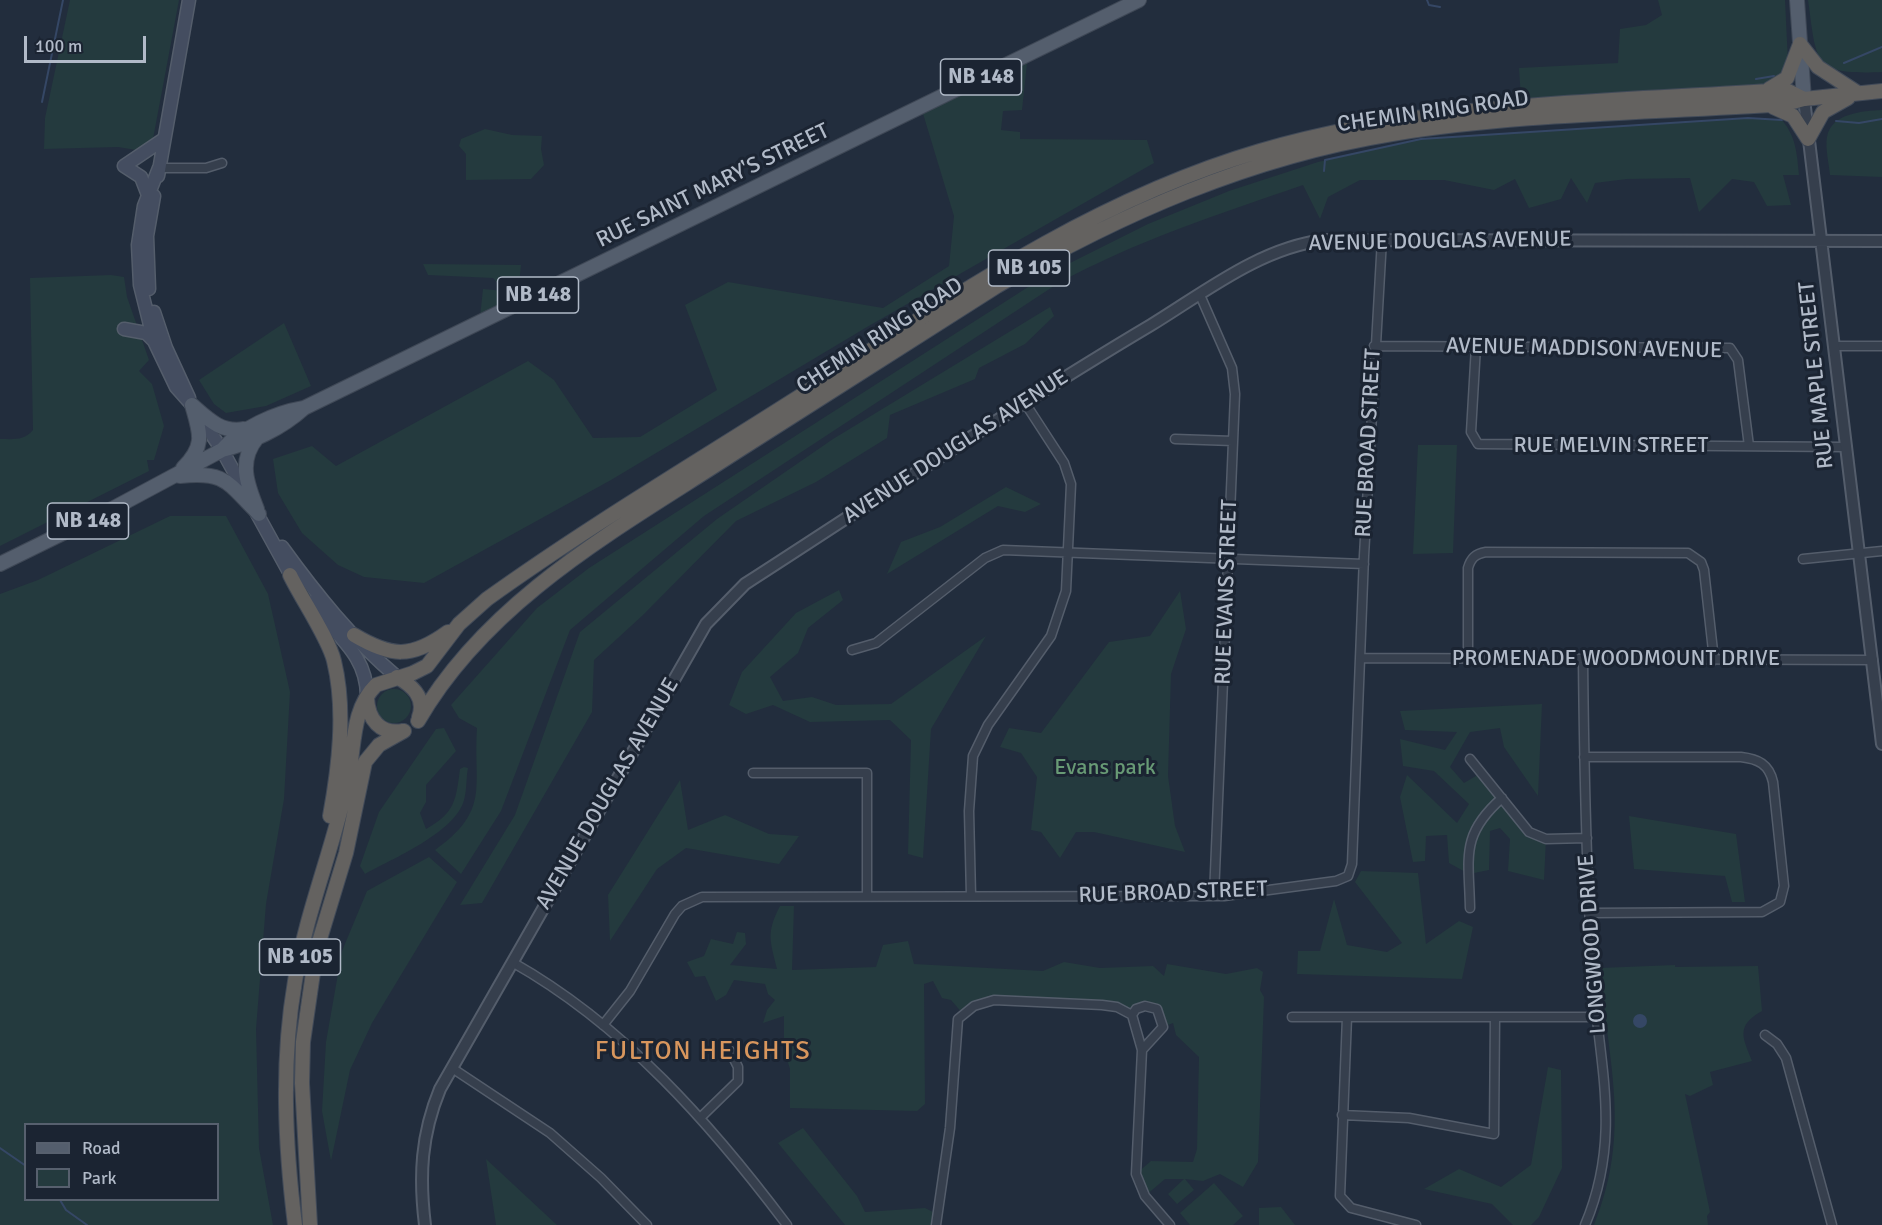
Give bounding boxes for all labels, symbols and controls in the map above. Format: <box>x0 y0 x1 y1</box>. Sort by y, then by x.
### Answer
scale bar <box>27 24 148 62</box>
text: 100 m <box>35 35 82 57</box>
road number: NB 148 <box>940 59 1022 95</box>
street label: CHEMIN RING ROAD <box>1336 86 1530 138</box>
street label: RUE SAINT MARY'S STREET <box>592 118 834 254</box>
street label: AVENUE DOUGLAS AVENUE <box>1308 227 1572 257</box>
road number: NB 105 <box>988 250 1070 286</box>
street label: CHEMIN RING ROAD <box>792 272 968 400</box>
road number: NB 148 <box>498 277 578 313</box>
street label: RUE MAPLE STREET <box>1794 280 1840 470</box>
street label: AVENUE MADDISON AVENUE <box>1446 333 1722 365</box>
street label: RUE BROAD STREET <box>1351 348 1387 538</box>
street label: AVENUE DOUGLAS AVENUE <box>838 364 1074 530</box>
street label: RUE MELVIN STREET <box>1514 433 1708 459</box>
street label: RUE EVANS STREET <box>1211 499 1243 685</box>
road number: NB 148 <box>48 503 128 539</box>
street label: PROMENADE WOODMOUNT DRIVE <box>1452 646 1780 672</box>
street label: AVENUE DOUGLAS AVENUE <box>531 673 685 915</box>
park label: Evans park <box>1054 755 1156 781</box>
street label: LONGWOOD DRIVE <box>1574 853 1612 1035</box>
street label: RUE BROAD STREET <box>1078 877 1268 909</box>
road number: NB 105 <box>260 939 340 975</box>
district label: FULTON HEIGHTS <box>595 1036 811 1068</box>
legend <box>24 1123 219 1201</box>
text: Road <box>82 1137 121 1159</box>
text: Park <box>82 1167 117 1189</box>

